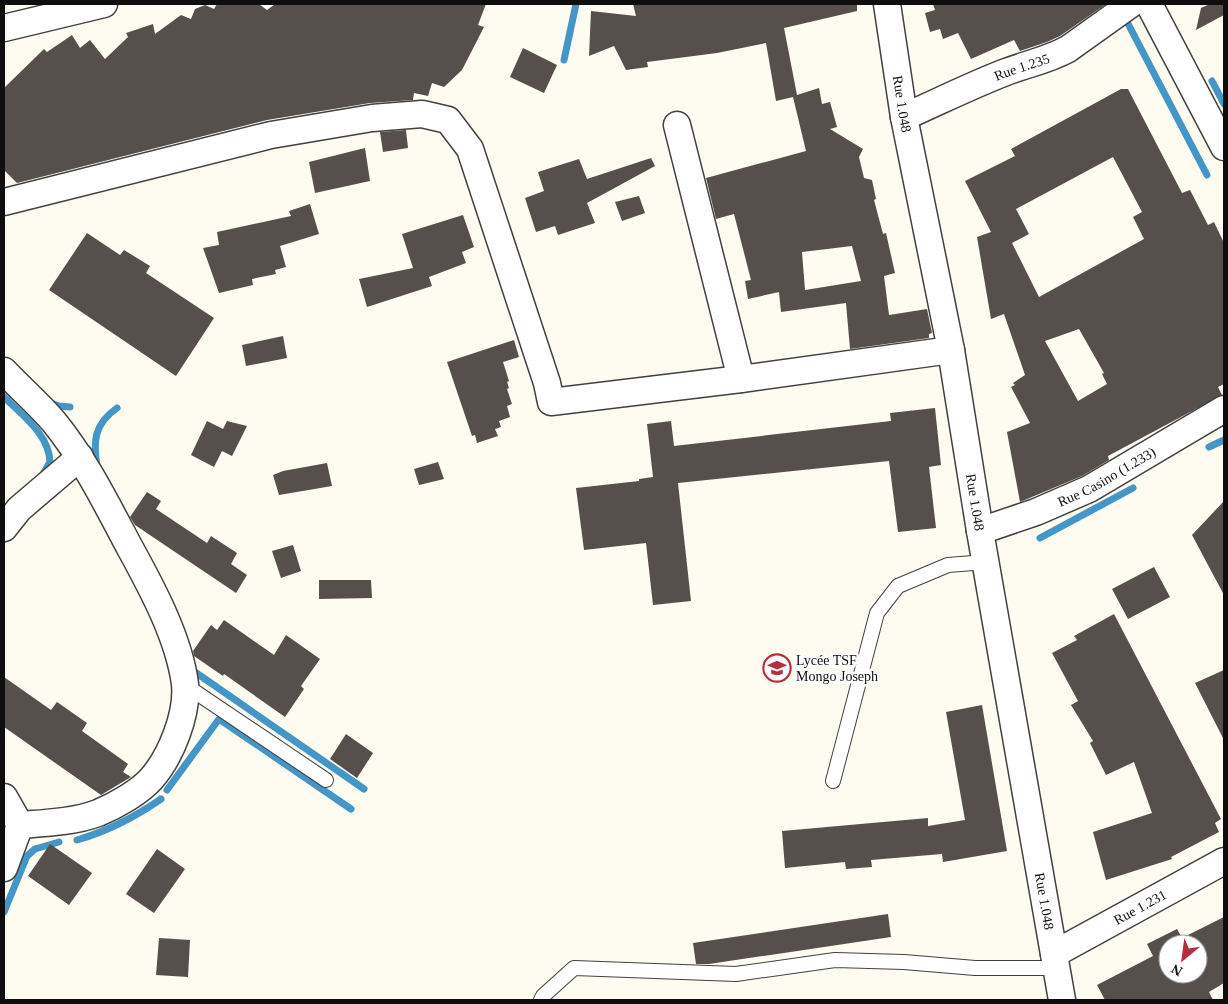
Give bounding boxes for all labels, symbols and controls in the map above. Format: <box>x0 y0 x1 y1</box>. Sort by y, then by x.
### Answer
street label: Rue 1.235 <box>992 51 1052 84</box>
street label: Rue 1.048 <box>890 74 914 134</box>
street label: Rue Casino (1.233) <box>1055 444 1159 510</box>
street label: Rue 1.048 <box>963 473 987 532</box>
school or university icon: Lycée TSF Mongo Joseph <box>762 653 792 683</box>
place label: Lycée TSF Mongo Joseph <box>796 653 878 684</box>
street label: Rue 1.048 <box>1032 872 1057 931</box>
street label: Rue 1.231 <box>1111 887 1169 928</box>
north arrow <box>1158 934 1208 984</box>
text: N <box>1169 961 1185 979</box>

